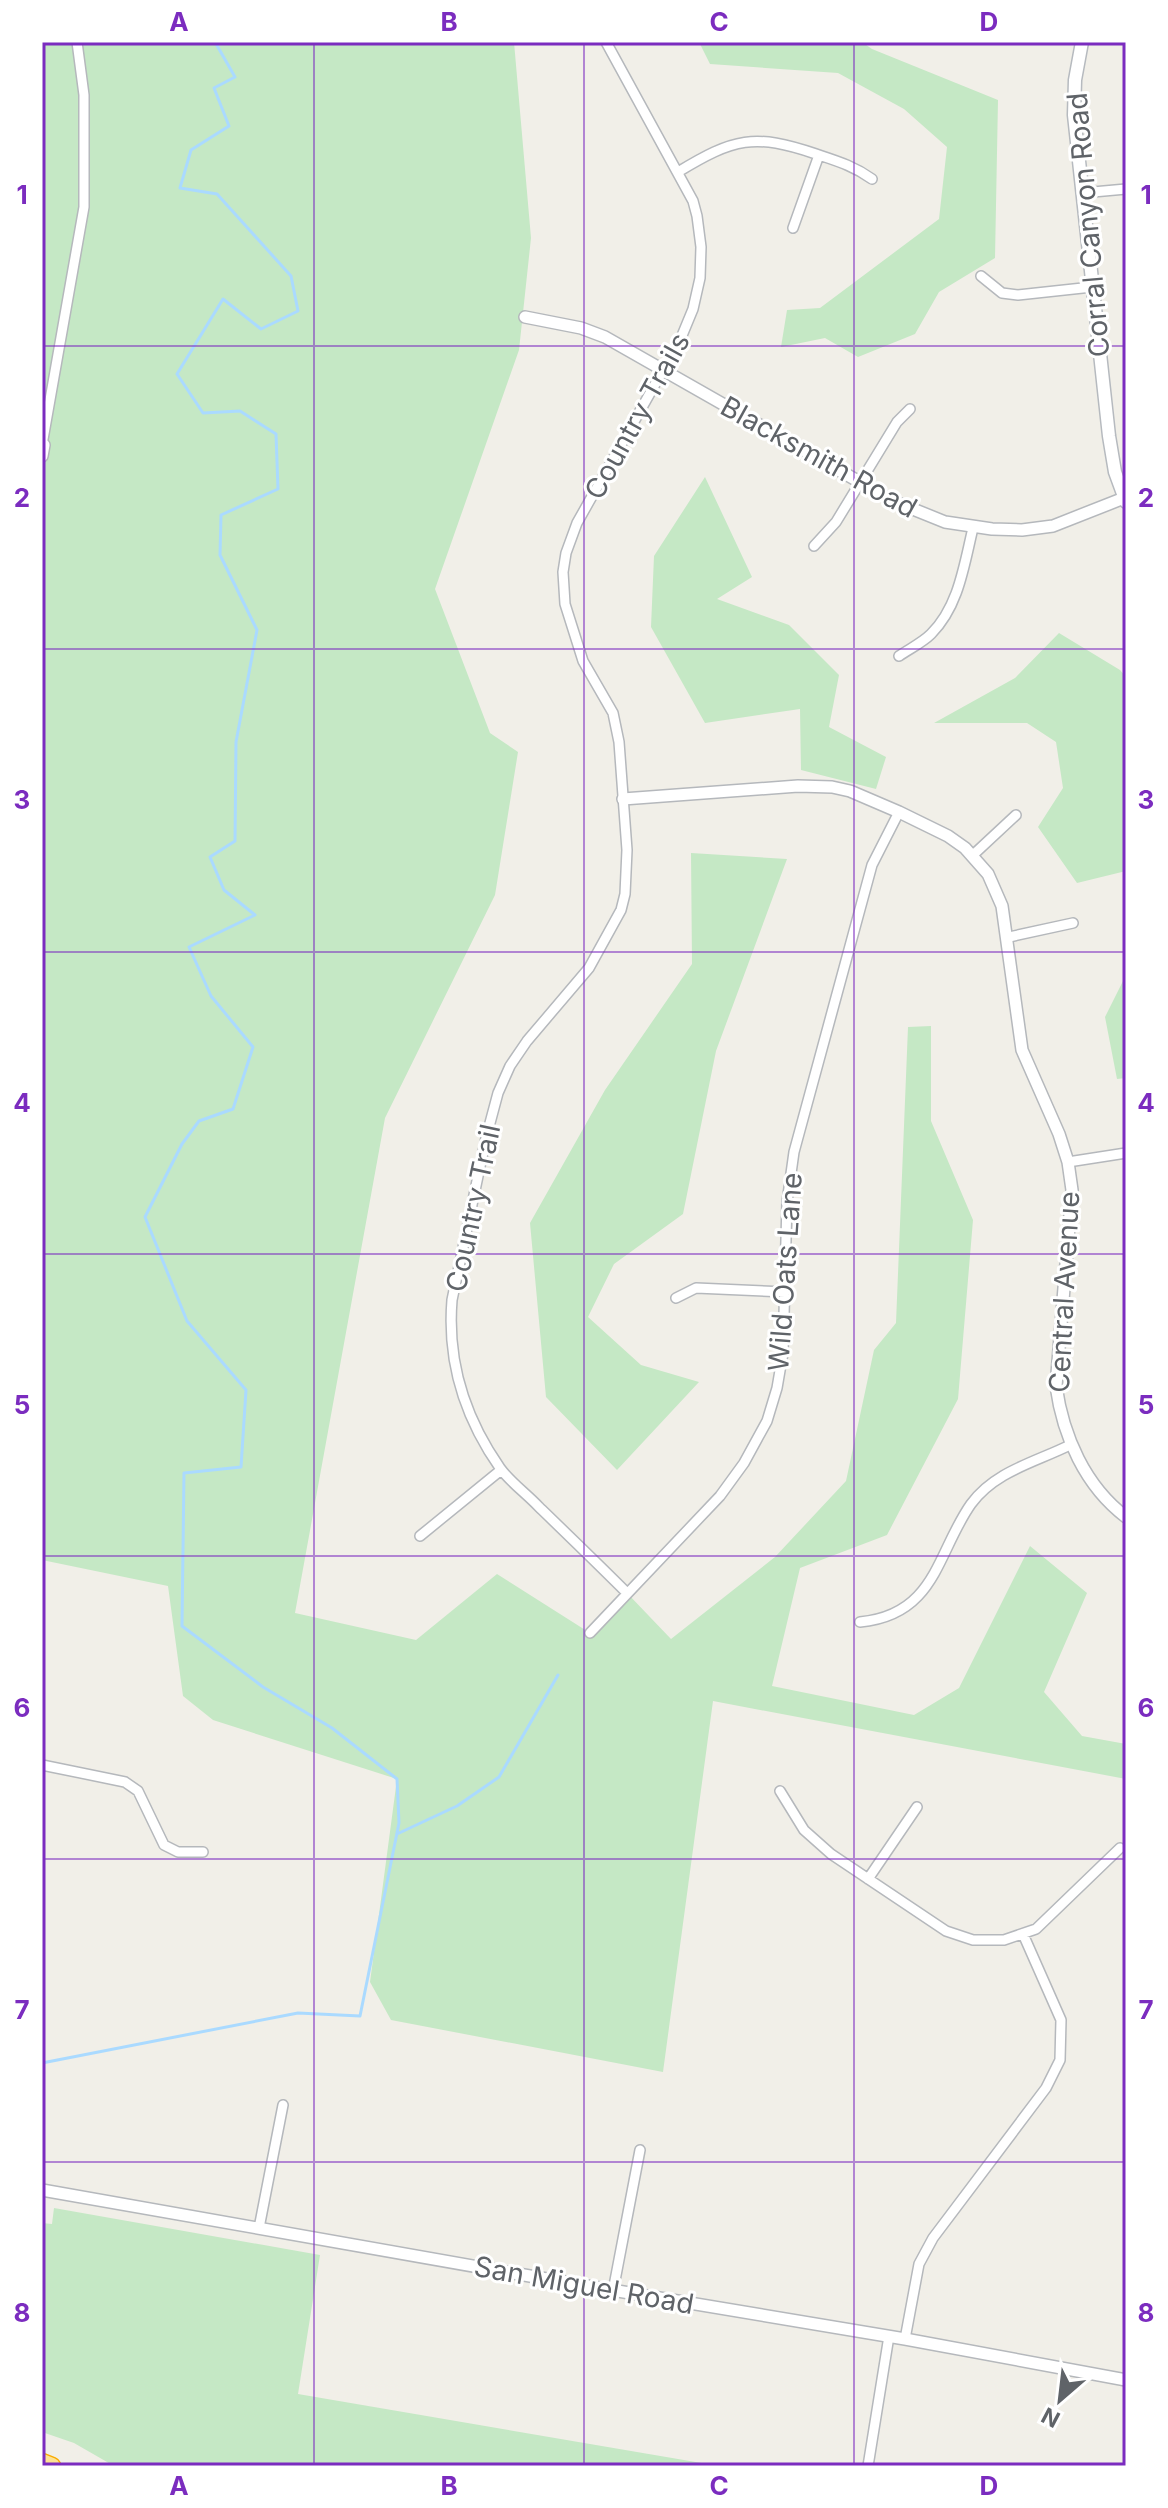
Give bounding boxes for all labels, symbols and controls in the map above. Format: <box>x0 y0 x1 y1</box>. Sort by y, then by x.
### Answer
text: A <box>169 6 189 37</box>
text: B <box>440 6 458 37</box>
text: C <box>709 6 729 37</box>
text: D <box>980 6 998 37</box>
street label: Corral Canyon Road <box>1059 91 1117 359</box>
text: 1 <box>16 179 28 210</box>
text: 1 <box>1140 179 1152 210</box>
street label: Country Trails <box>577 327 697 505</box>
street label: Blacksmith Road <box>715 389 923 525</box>
text: 2 <box>14 482 30 513</box>
text: 2 <box>1138 482 1154 513</box>
text: 3 <box>14 784 30 815</box>
text: 3 <box>1138 784 1154 815</box>
text: 4 <box>13 1087 31 1118</box>
text: 4 <box>1137 1087 1155 1118</box>
street label: Country Trail <box>439 1121 507 1295</box>
street label: Wild Oats Lane <box>761 1171 809 1373</box>
street label: Central Avenue <box>1042 1190 1086 1394</box>
text: 5 <box>14 1389 30 1420</box>
text: 5 <box>1138 1389 1154 1420</box>
text: 6 <box>14 1692 30 1723</box>
text: 6 <box>1138 1692 1154 1723</box>
text: 7 <box>14 1994 30 2025</box>
text: 7 <box>1138 1994 1154 2025</box>
street label: San Miguel Road <box>472 2249 696 2321</box>
text: 8 <box>14 2297 30 2328</box>
text: 8 <box>1138 2297 1154 2328</box>
north arrow <box>1020 2360 1100 2440</box>
text: N <box>1037 2402 1064 2433</box>
text: A <box>169 2470 189 2501</box>
text: B <box>440 2470 458 2501</box>
text: C <box>709 2470 729 2501</box>
text: D <box>980 2470 998 2501</box>

